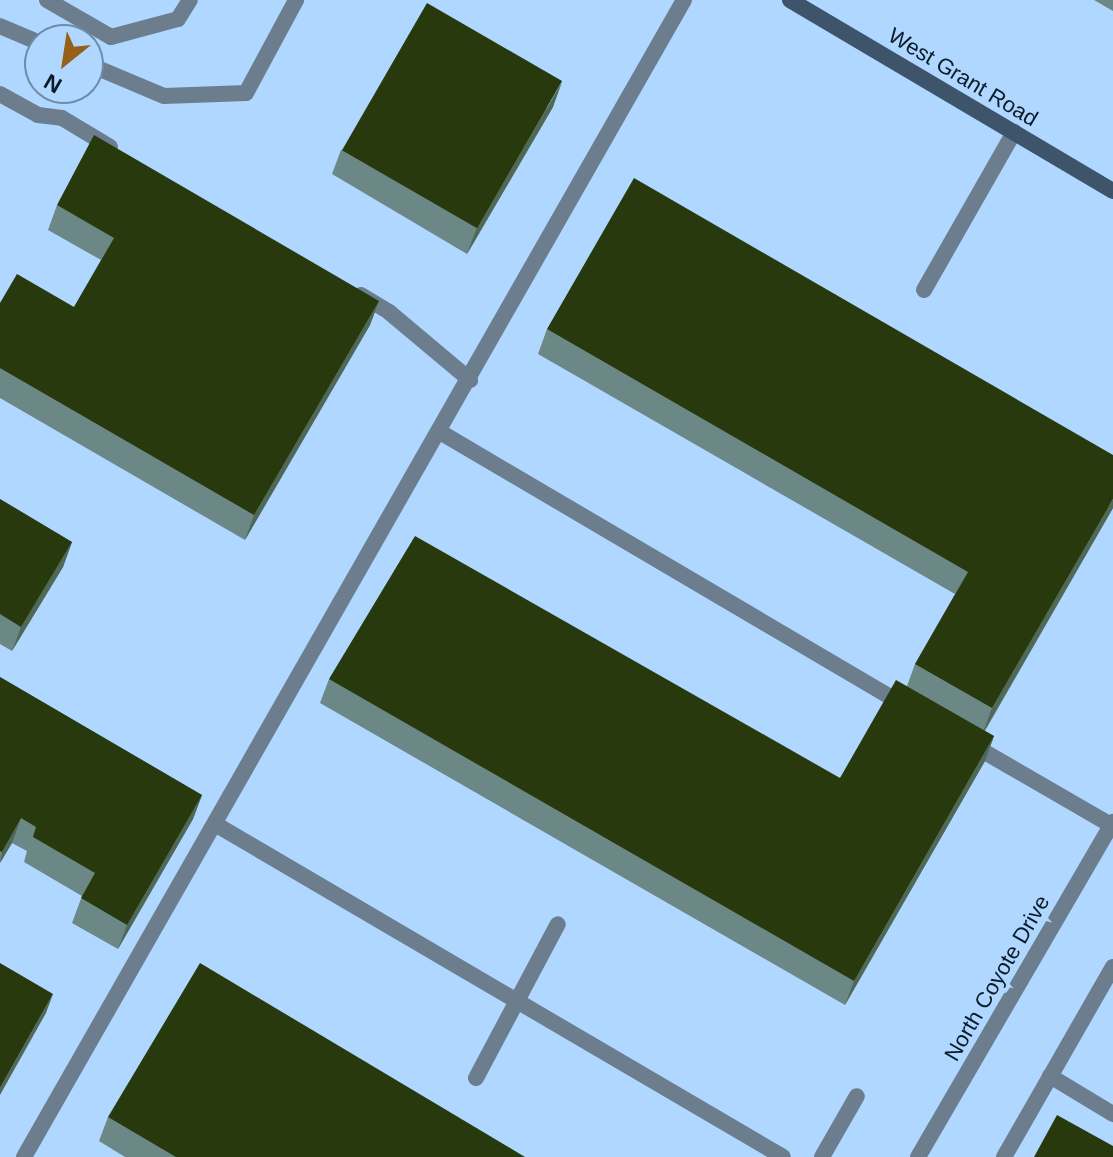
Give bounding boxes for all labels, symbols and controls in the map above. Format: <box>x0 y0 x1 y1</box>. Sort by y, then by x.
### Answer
street label: West Grant Road <box>884 22 1042 132</box>
north arrow <box>24 24 104 104</box>
text: N <box>40 69 66 98</box>
street label: North Coyote Drive <box>939 890 1055 1066</box>

